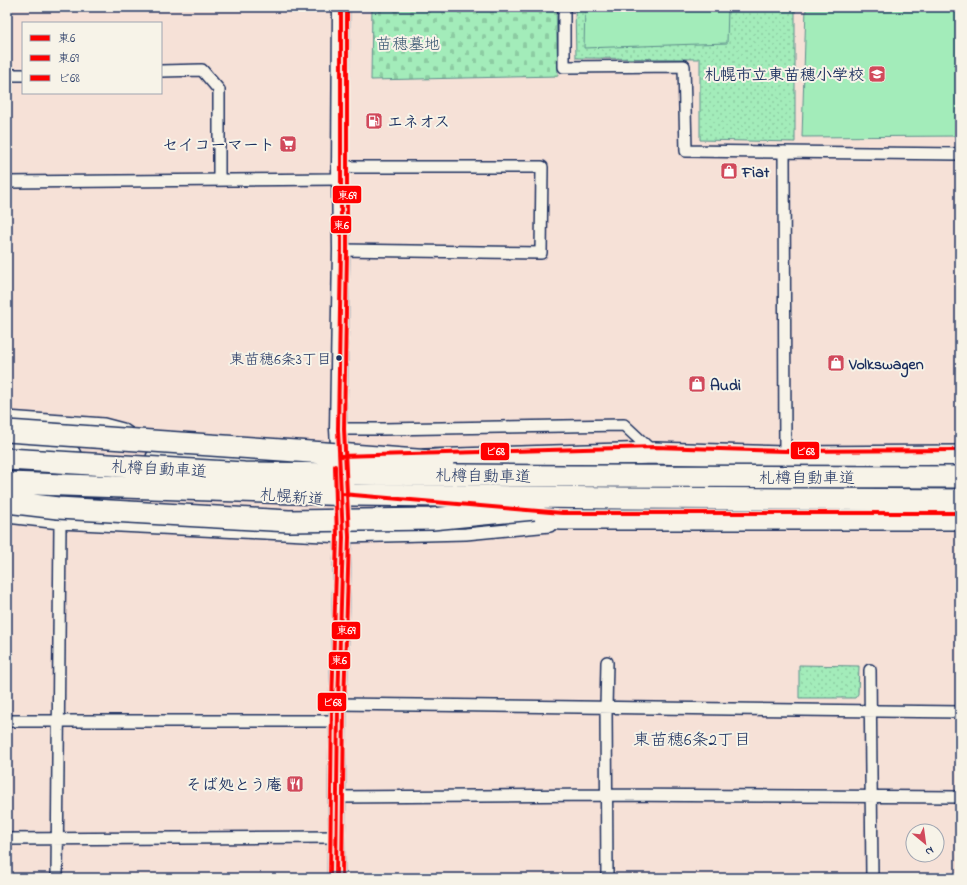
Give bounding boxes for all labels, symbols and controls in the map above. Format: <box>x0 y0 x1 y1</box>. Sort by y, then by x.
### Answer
legend <box>22 22 162 94</box>
text: 東6 <box>58 30 76 48</box>
park label: 苗穂墓地 <box>376 33 440 57</box>
text: 東69 <box>58 50 79 68</box>
place label: 札幌市立東苗穂小学校 <box>704 64 864 88</box>
school or university icon: 札幌市立東苗穂小学校 <box>867 64 887 84</box>
text: ビ68 <box>58 70 80 88</box>
fuel station icon: エネオス <box>364 111 384 131</box>
place label: エネオス <box>387 111 450 135</box>
place label: セイコーマート <box>162 134 275 158</box>
supermarket icon: セイコーマート <box>278 134 298 154</box>
shop icon: Fiat <box>719 161 739 181</box>
place label: Fiat <box>741 161 770 185</box>
line badge: 東69 <box>332 185 362 204</box>
text: 東69 <box>337 188 357 204</box>
line badge: 東6 <box>330 215 352 234</box>
text: 東6 <box>333 218 349 234</box>
place label: 東苗穂6条3丁目 <box>229 349 332 371</box>
marker: 東苗穂6条3丁目 <box>334 353 344 363</box>
shop icon: Volkswagen <box>826 353 846 373</box>
place label: Volkswagen <box>848 353 924 378</box>
shop icon: Audi <box>687 374 707 394</box>
place label: Audi <box>710 374 741 398</box>
line badge: ビ68 <box>790 441 820 460</box>
line badge: ビ68 <box>480 442 510 461</box>
text: ビ68 <box>485 444 506 460</box>
text: ビ68 <box>795 444 816 460</box>
street label: 札樽自動車道 <box>110 456 207 484</box>
street label: 札樽自動車道 <box>435 464 531 490</box>
street label: 札樽自動車道 <box>759 467 855 491</box>
street label: 札幌新道 <box>259 483 325 513</box>
line badge: 東69 <box>331 621 361 640</box>
text: 東69 <box>336 623 356 639</box>
line badge: 東6 <box>328 651 351 670</box>
text: 東6 <box>331 653 347 669</box>
line badge: ビ68 <box>317 692 347 712</box>
text: ビ68 <box>322 695 343 711</box>
district label: 東苗穂6条2丁目 <box>633 728 751 753</box>
place label: そば処とう庵 <box>186 774 282 798</box>
restaurant icon: そば処とう庵 <box>285 774 305 794</box>
north arrow <box>905 823 945 863</box>
text: N <box>922 842 936 860</box>

